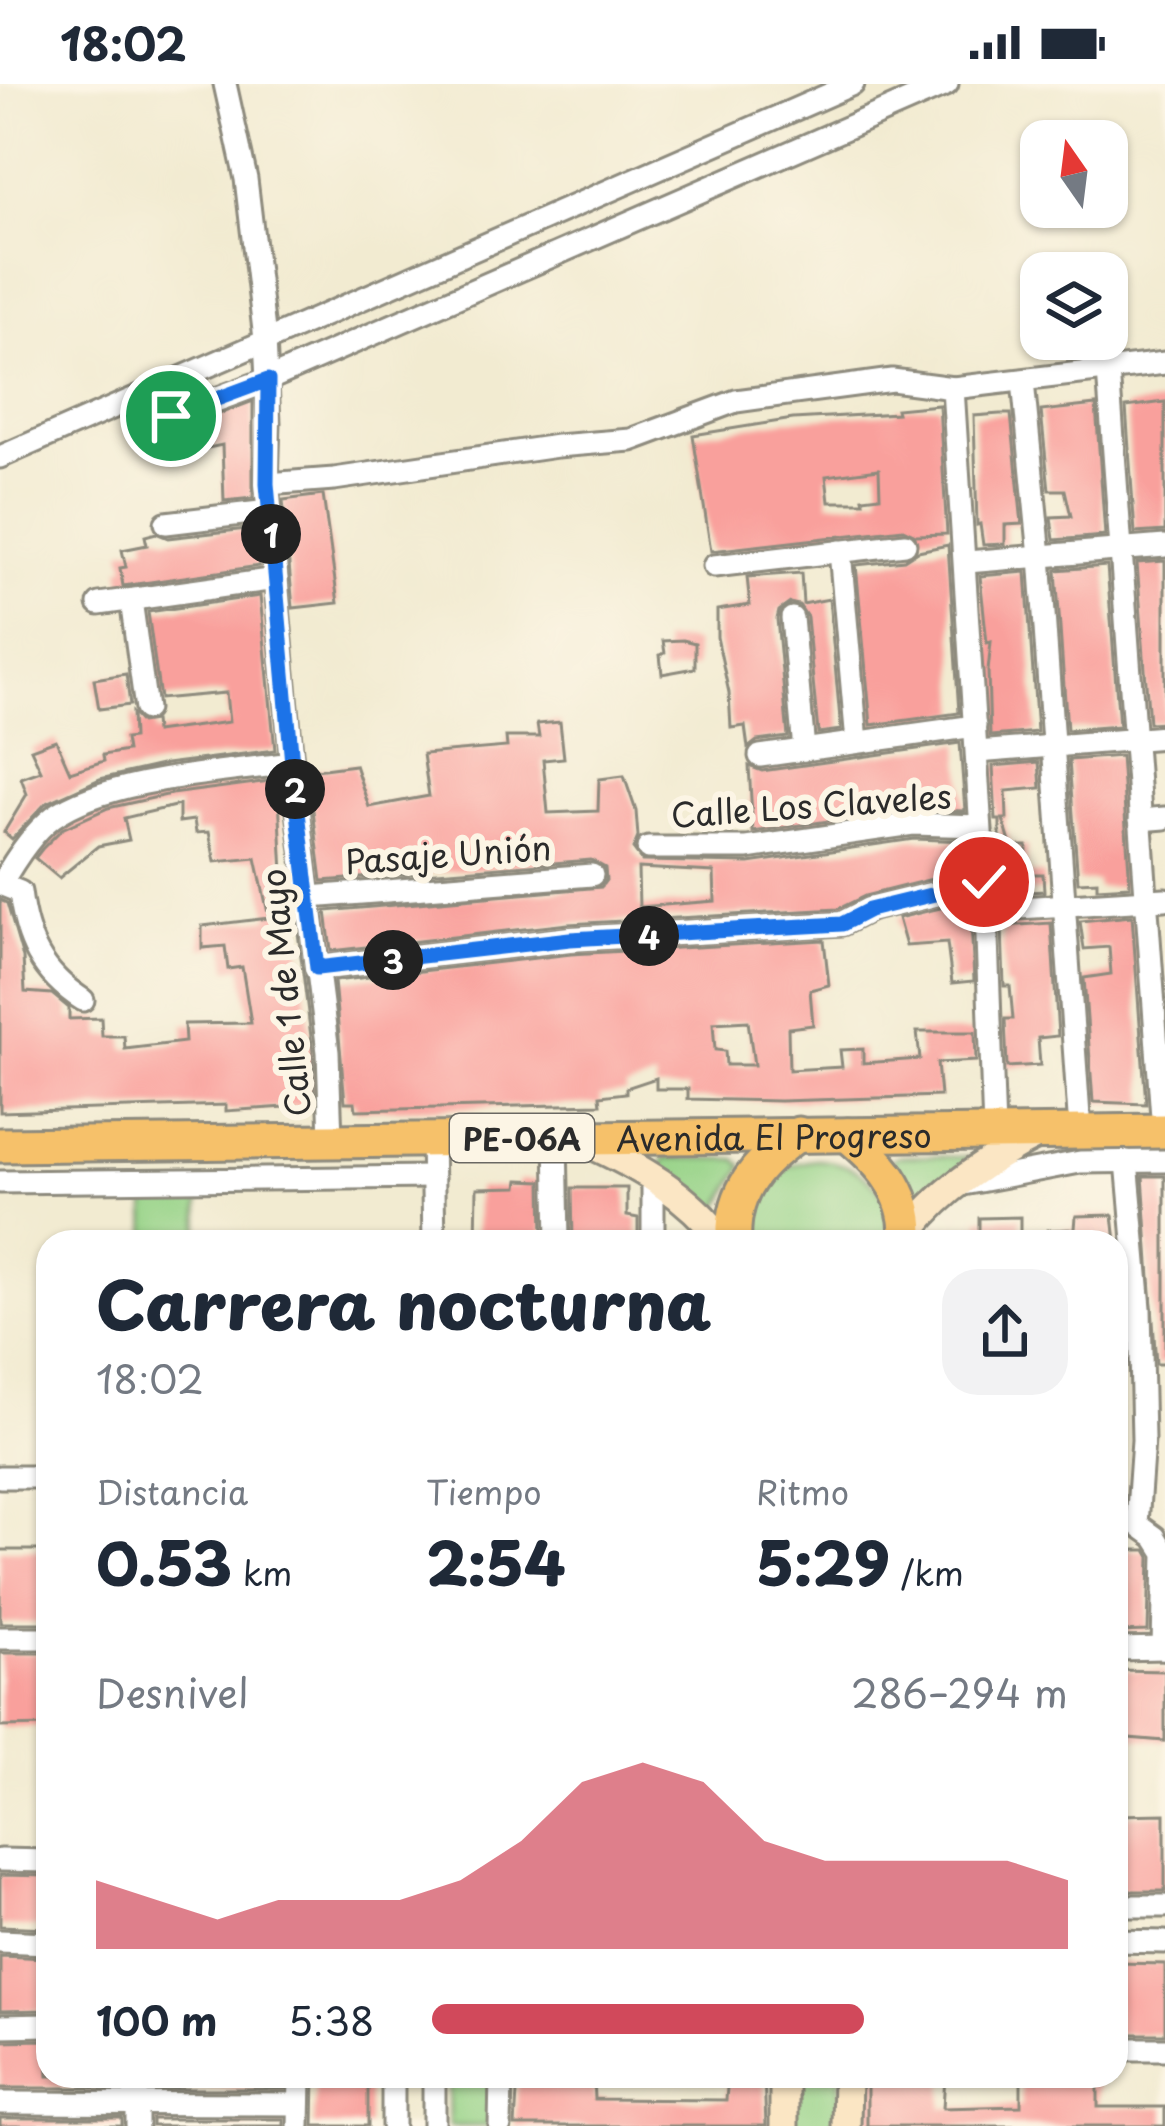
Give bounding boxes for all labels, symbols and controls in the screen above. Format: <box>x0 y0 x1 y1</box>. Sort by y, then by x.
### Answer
text: 18:02 <box>60 8 187 76</box>
north arrow <box>1020 120 1128 228</box>
map controls <box>1020 120 1128 360</box>
button: layers <box>1020 252 1128 360</box>
pin <box>120 365 222 467</box>
icon: arrive <box>138 383 204 449</box>
pin: 1 <box>241 504 301 564</box>
text: 1 <box>263 509 279 559</box>
pin: 2 <box>265 759 325 819</box>
text: 2 <box>283 764 307 814</box>
street label: Calle Los Claveles <box>669 769 953 839</box>
street label: Pasaje Unión <box>343 821 553 885</box>
pin <box>933 831 1035 933</box>
icon: check <box>951 849 1017 915</box>
street label: Calle 1 de Mayo <box>246 867 322 1119</box>
pin: 4 <box>619 906 679 966</box>
text: 4 <box>638 911 660 961</box>
pin: 3 <box>363 930 423 990</box>
text: 3 <box>382 935 404 985</box>
street label: Avenida El Progreso <box>616 1109 932 1163</box>
road number: PE-06A <box>450 1114 594 1162</box>
text: Carrera nocturna <box>96 1253 712 1352</box>
button: share <box>942 1269 1068 1395</box>
text: 18:02 <box>96 1348 204 1407</box>
text: Distancia <box>96 1466 248 1516</box>
text: Tiempo <box>426 1466 542 1516</box>
text: Ritmo <box>756 1466 849 1516</box>
text: 0.53 <box>96 1516 232 1606</box>
text: 2:54 <box>426 1516 565 1606</box>
text: 5:29 <box>756 1516 890 1606</box>
text: km <box>232 1547 292 1597</box>
text: /km <box>890 1547 964 1597</box>
text: Desnivel <box>96 1662 248 1721</box>
text: 286–294 m <box>851 1662 1068 1721</box>
text: 100 m <box>96 1990 218 2049</box>
text: 5:38 <box>288 1990 374 2049</box>

